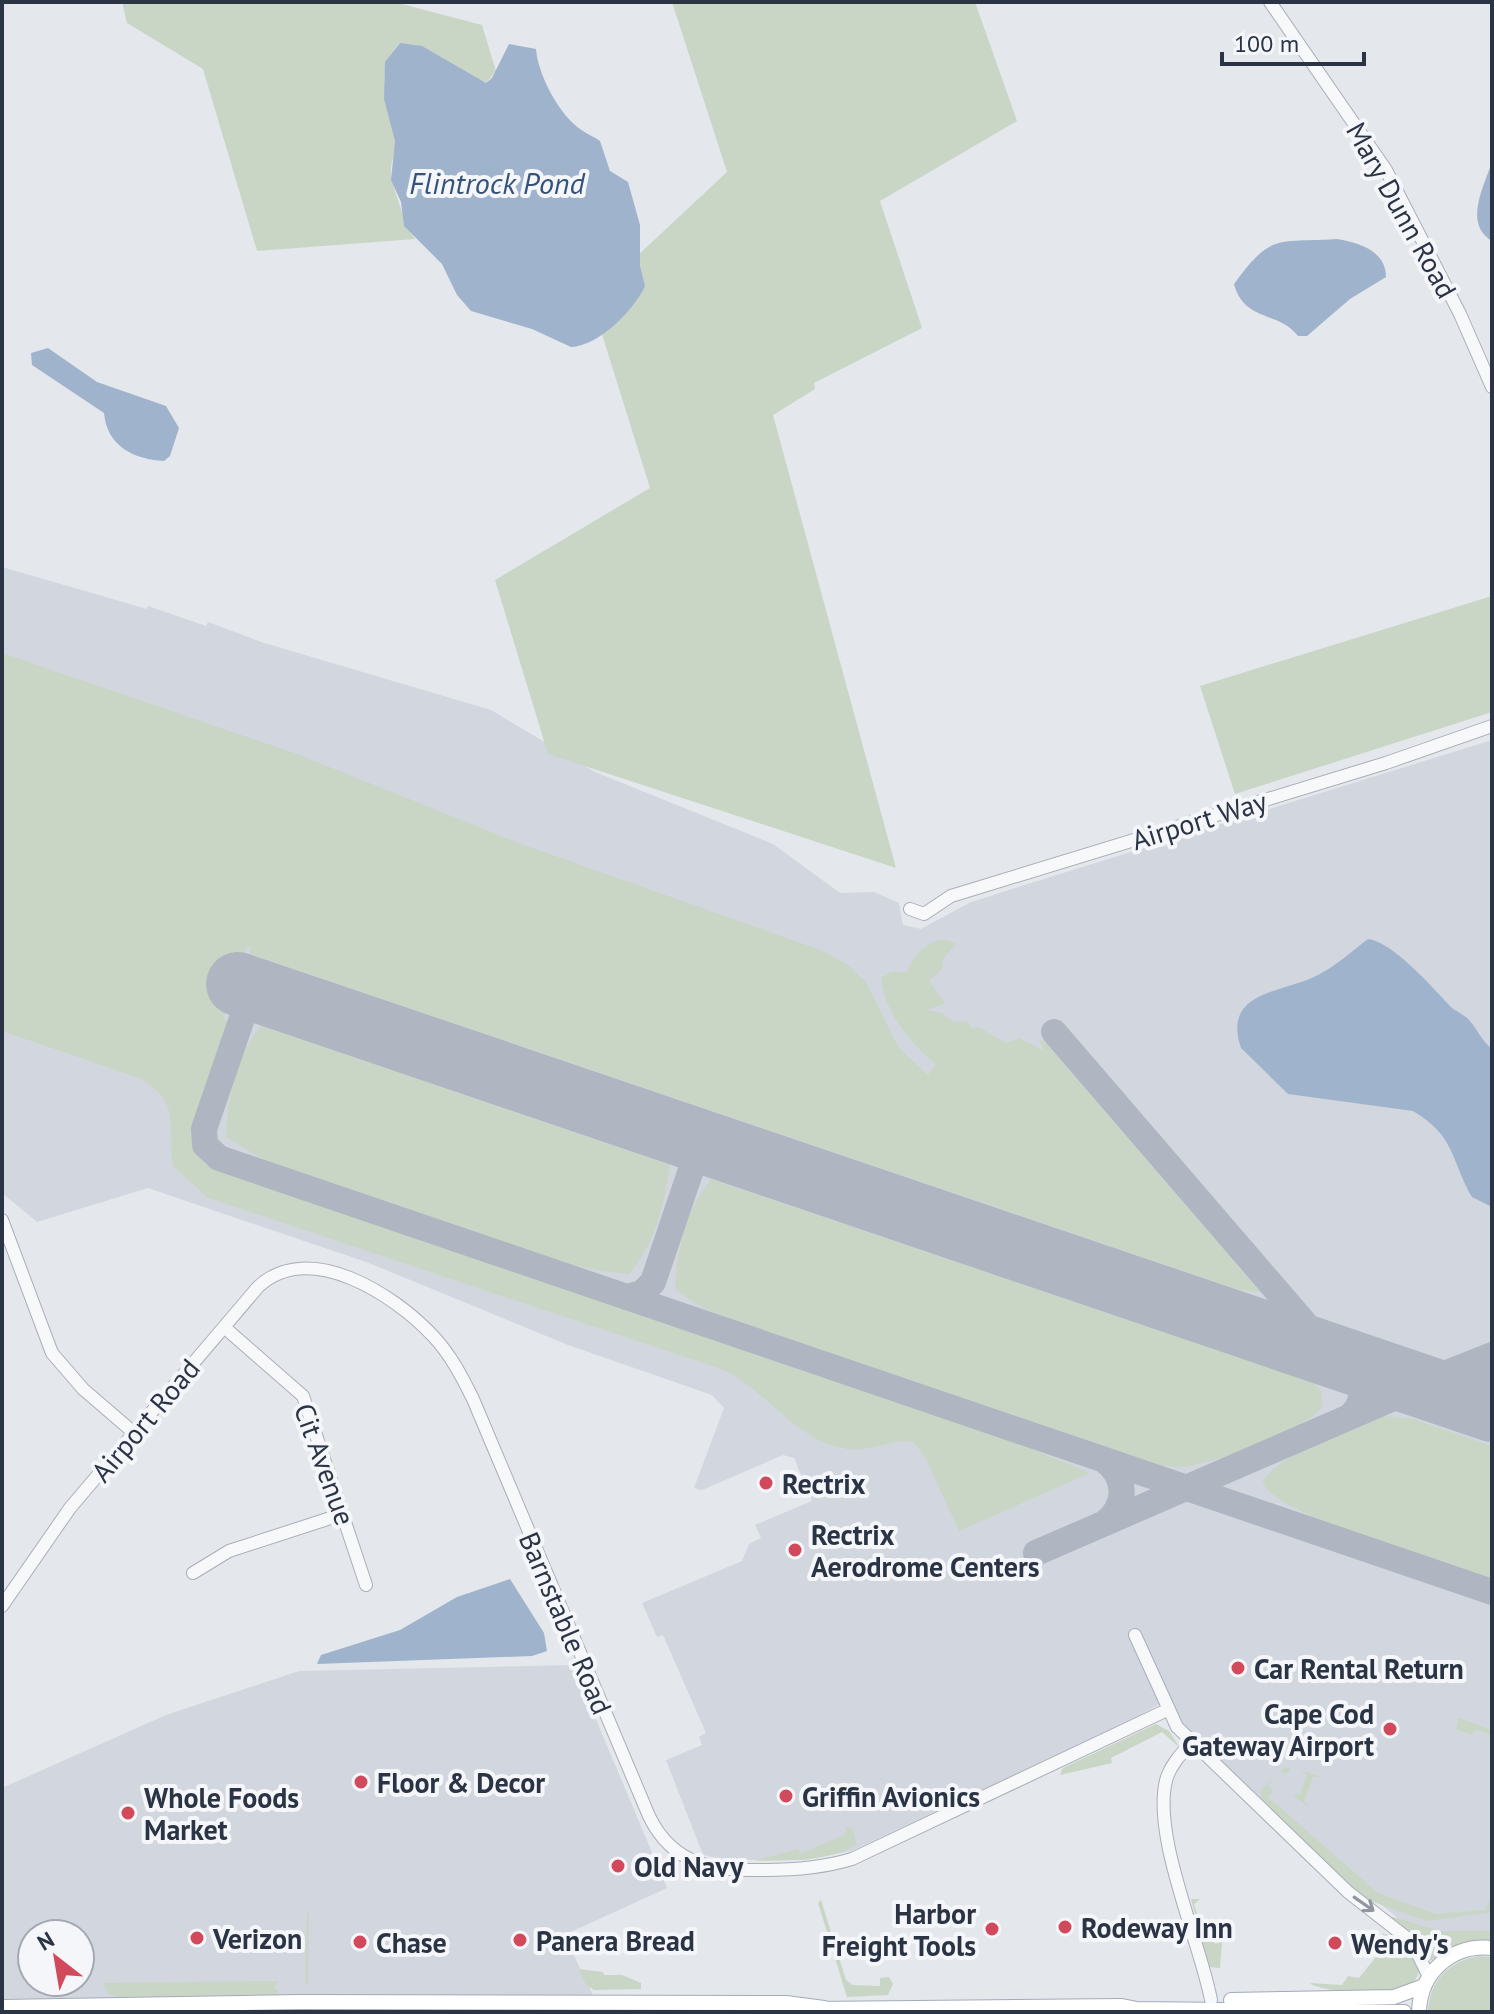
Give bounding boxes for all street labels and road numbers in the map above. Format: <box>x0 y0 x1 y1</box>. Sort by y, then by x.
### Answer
street label: Mary Dunn Road <box>1338 115 1466 305</box>
street label: Airport Way <box>1127 782 1271 858</box>
street label: Airport Road <box>83 1351 207 1489</box>
street label: Cit Avenue <box>286 1398 364 1530</box>
street label: Barnstable Road <box>511 1526 621 1720</box>

